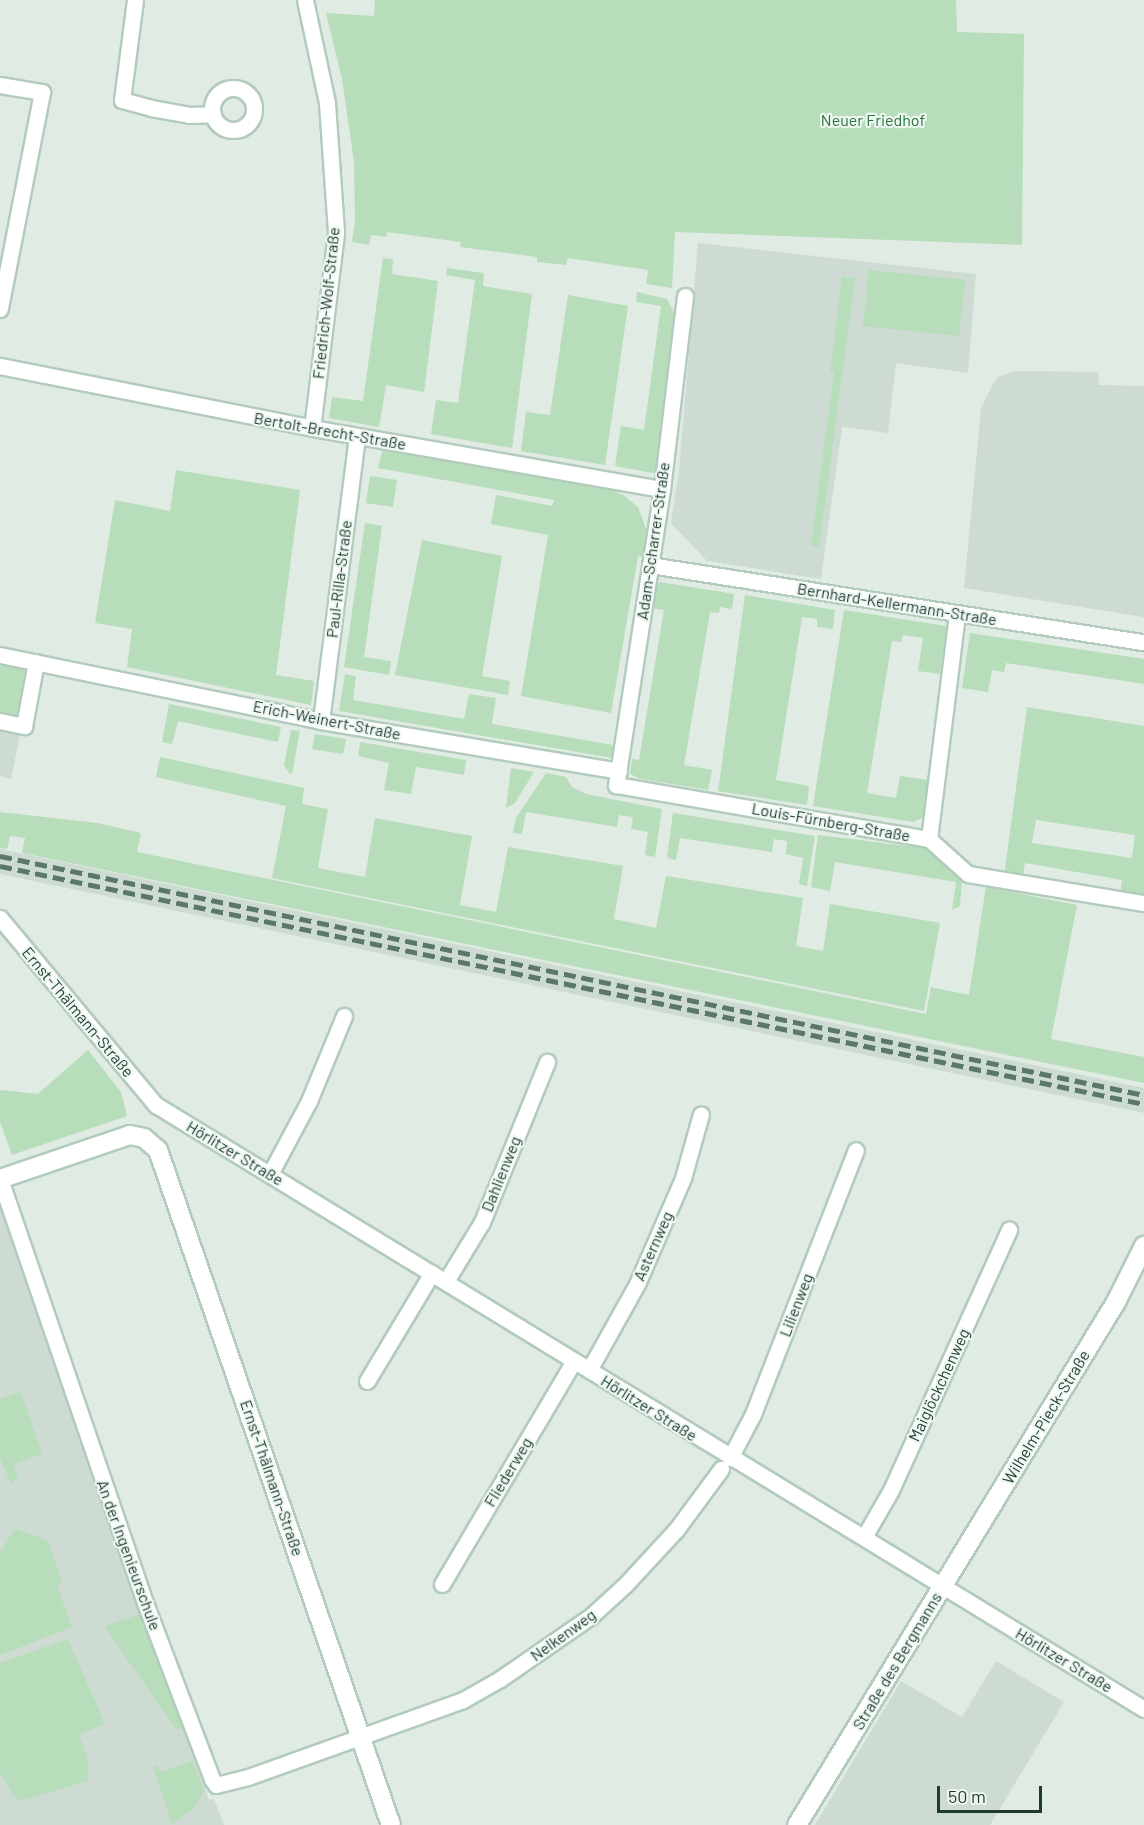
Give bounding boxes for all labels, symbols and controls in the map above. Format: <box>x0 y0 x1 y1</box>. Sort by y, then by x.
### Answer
park label: Neuer Friedhof <box>821 110 925 130</box>
street label: Friedrich-Wolf-Straße <box>308 226 344 380</box>
street label: Bertolt-Brecht-Straße <box>252 408 408 454</box>
street label: Adam-Scharrer-Straße <box>632 461 674 621</box>
street label: Paul-Rilla-Straße <box>322 519 356 639</box>
street label: Bernhard-Kellermann-Straße <box>796 579 998 629</box>
street label: Erich-Weinert-Straße <box>251 696 403 744</box>
street label: Louis-Fürnberg-Straße <box>750 799 912 845</box>
street label: Ernst-Thälmann-Straße <box>18 943 138 1081</box>
street label: Hörlitzer Straße <box>183 1117 287 1189</box>
street label: Dahlienweg <box>477 1133 525 1215</box>
street label: Asternweg <box>629 1208 677 1284</box>
street label: Lilienweg <box>775 1271 817 1339</box>
street label: Maiglöckchenweg <box>904 1325 974 1445</box>
street label: Wilhelm-Pieck-Straße <box>998 1346 1094 1488</box>
street label: Hörlitzer Straße <box>597 1371 701 1445</box>
street label: Ernst-Thälmann-Straße <box>236 1397 308 1559</box>
street label: Fliederweg <box>480 1434 536 1510</box>
street label: An der Ingenieurschule <box>93 1477 165 1633</box>
street label: Straße des Bergmanns <box>848 1589 946 1733</box>
street label: Nelkenweg <box>527 1605 599 1665</box>
street label: Hörlitzer Straße <box>1012 1624 1116 1696</box>
scale bar <box>940 1774 1045 1812</box>
text: 50 m <box>948 1785 986 1807</box>

